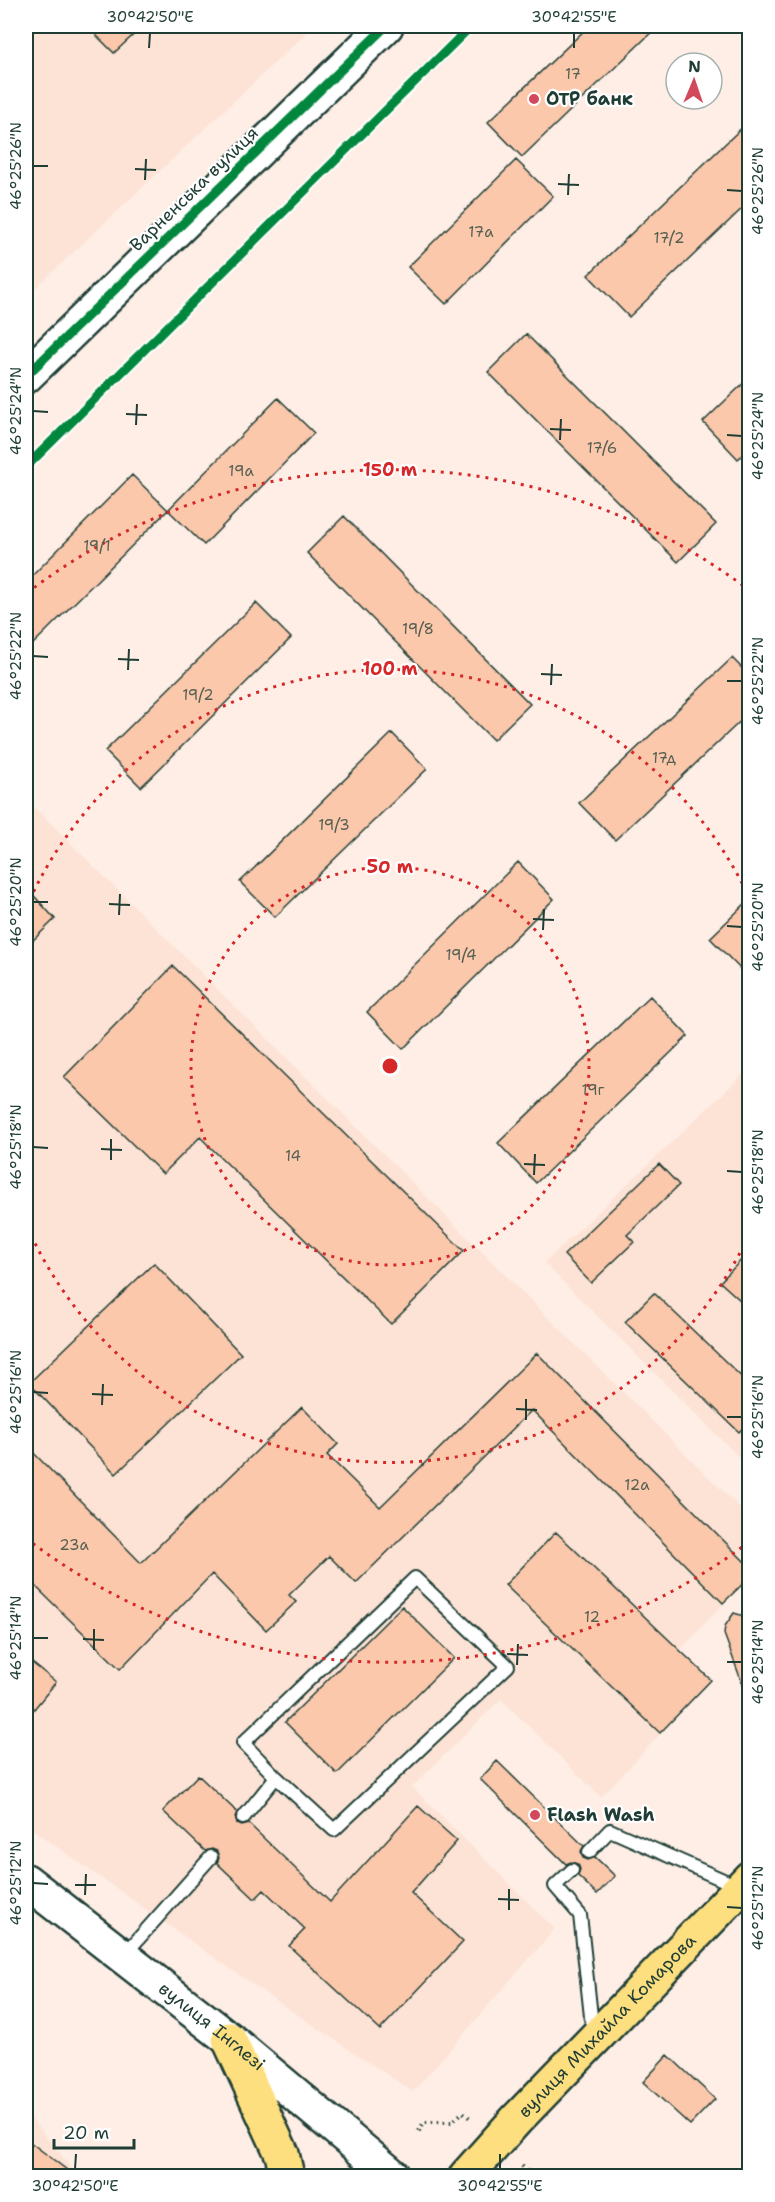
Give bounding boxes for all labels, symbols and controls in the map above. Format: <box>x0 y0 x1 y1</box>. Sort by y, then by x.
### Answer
text: 30°42'50"E <box>106 7 194 27</box>
text: 30°42'55"E <box>531 7 617 27</box>
north arrow <box>664 51 724 111</box>
text: N <box>688 56 701 77</box>
house number: 17 <box>565 64 581 84</box>
place label: OTP банк <box>546 87 633 111</box>
marker: OTP банк <box>527 92 541 106</box>
street label: Варненська вулиця <box>124 121 264 257</box>
text: 46°25'26"N <box>6 122 26 210</box>
text: 46°25'26"N <box>748 147 768 235</box>
house number: 17а <box>468 222 494 242</box>
house number: 17/2 <box>654 228 684 248</box>
text: 46°25'24"N <box>6 367 26 455</box>
text: 46°25'24"N <box>748 392 768 480</box>
house number: 17/6 <box>587 438 617 458</box>
text: 150 m <box>363 458 418 482</box>
house number: 19а <box>228 461 254 481</box>
house number: 19/1 <box>83 536 111 556</box>
text: 46°25'22"N <box>6 612 26 700</box>
house number: 19/8 <box>402 619 434 639</box>
text: 46°25'22"N <box>748 637 768 725</box>
text: 100 m <box>362 657 418 681</box>
house number: 19/2 <box>182 685 214 705</box>
house number: 17д <box>652 748 677 768</box>
house number: 19/3 <box>318 815 350 835</box>
text: 50 m <box>367 855 414 879</box>
text: 46°25'20"N <box>6 857 26 947</box>
text: 46°25'20"N <box>748 882 768 972</box>
house number: 19/4 <box>445 945 477 965</box>
centre of rings <box>380 1056 400 1076</box>
house number: 19г <box>582 1080 605 1100</box>
text: 46°25'18"N <box>6 1104 26 1190</box>
text: 46°25'18"N <box>748 1129 768 1215</box>
house number: 14 <box>285 1146 301 1166</box>
text: 46°25'16"N <box>6 1350 26 1434</box>
text: 46°25'16"N <box>748 1375 768 1459</box>
house number: 12а <box>624 1475 650 1495</box>
house number: 23а <box>59 1535 89 1555</box>
text: 46°25'14"N <box>6 1596 26 1680</box>
house number: 12 <box>584 1607 600 1627</box>
text: 46°25'14"N <box>748 1620 768 1704</box>
place label: Flash Wash <box>547 1803 655 1827</box>
marker: Flash Wash <box>528 1808 542 1822</box>
text: 46°25'12"N <box>6 1841 26 1925</box>
text: 46°25'12"N <box>748 1866 768 1950</box>
street label: вулиця Михайла Комарова <box>513 1929 701 2123</box>
street label: вулиця Інглезі <box>154 1977 270 2076</box>
scale bar <box>54 2112 134 2150</box>
text: 20 m <box>63 2121 109 2145</box>
text: 30°42'50"E <box>31 2176 119 2196</box>
text: 30°42'55"E <box>457 2176 543 2196</box>

